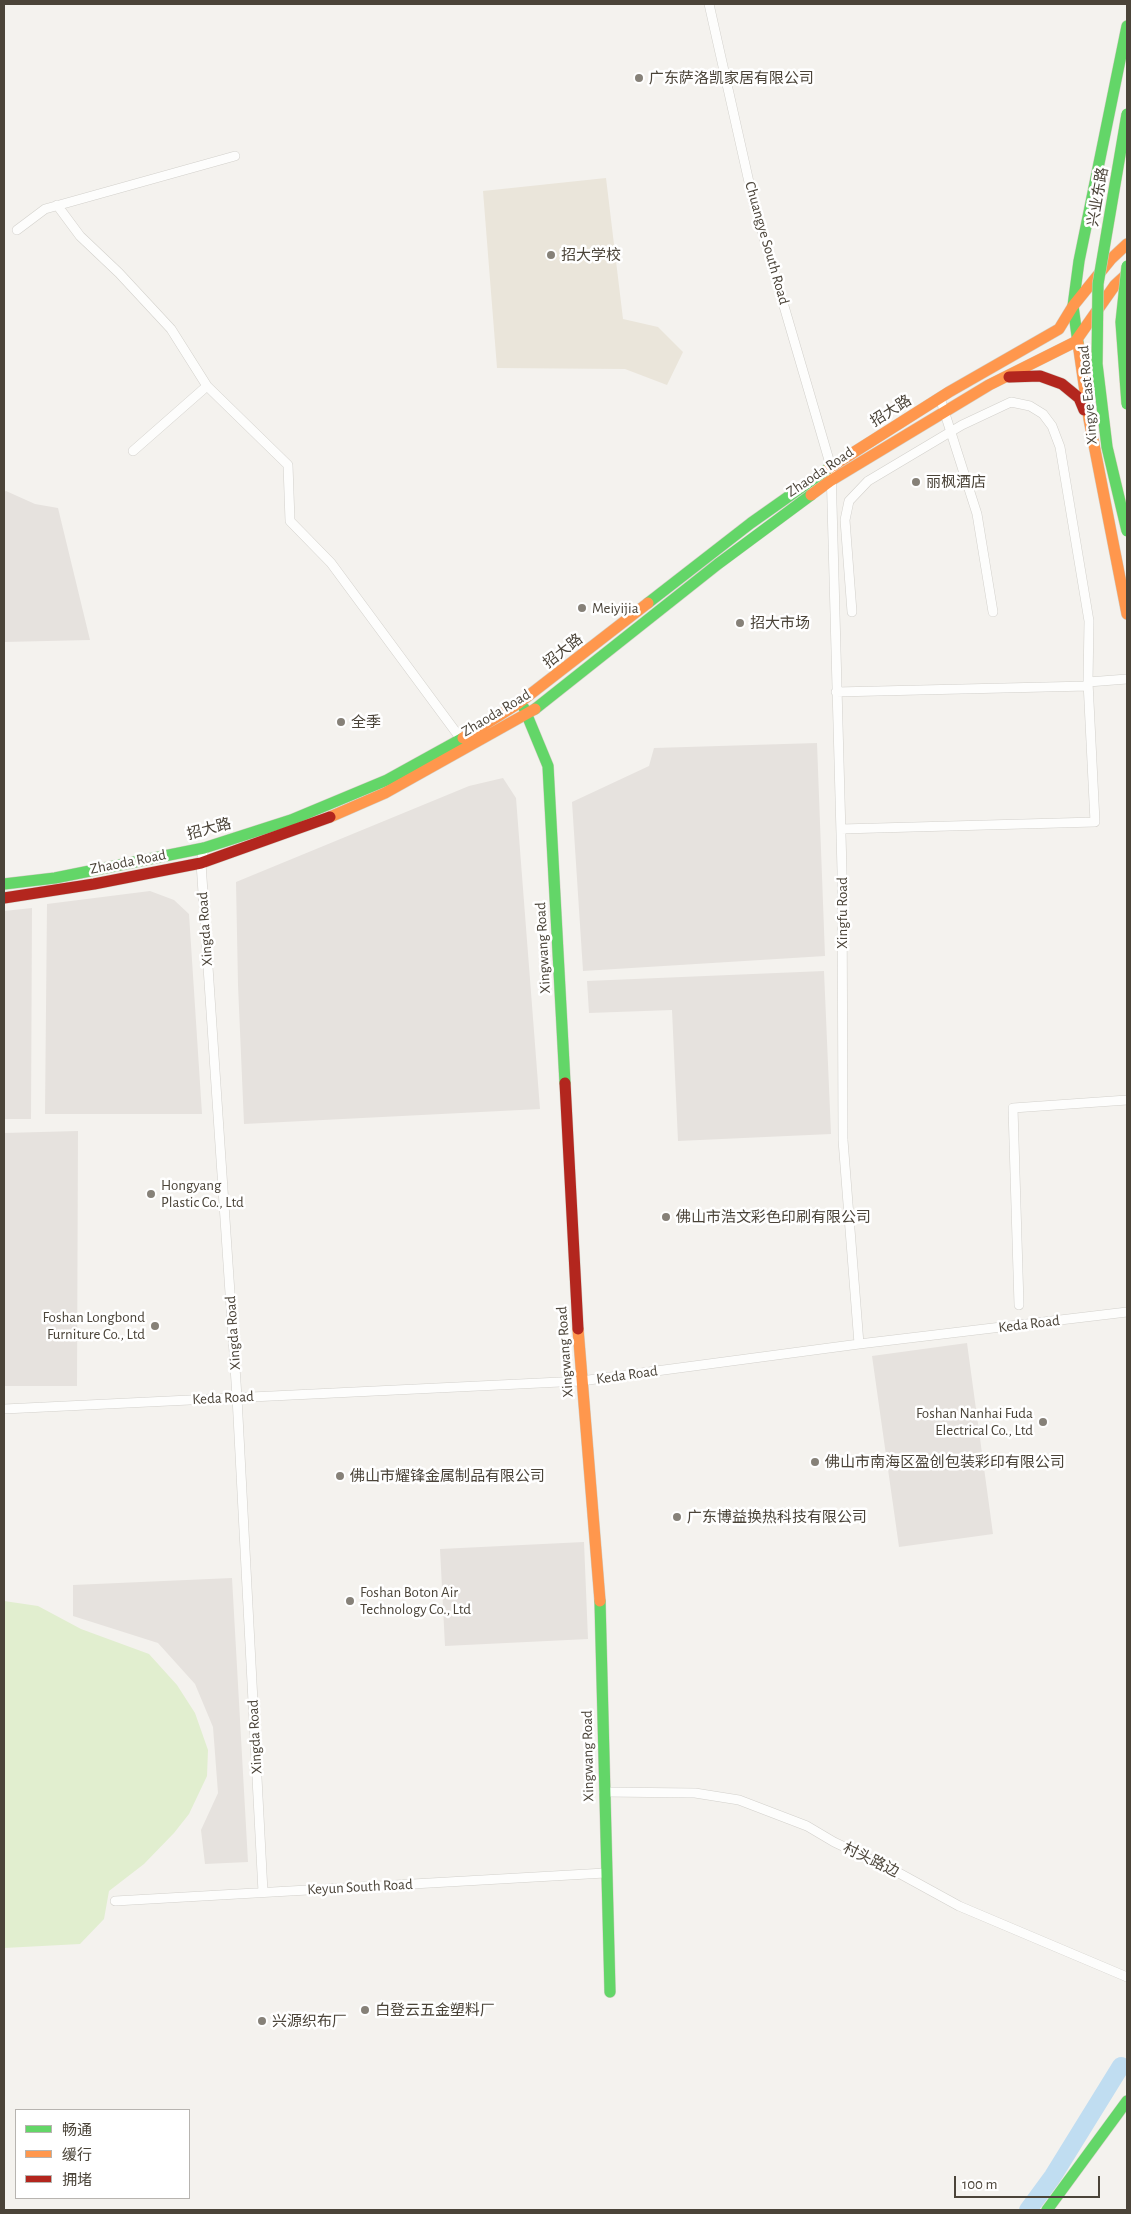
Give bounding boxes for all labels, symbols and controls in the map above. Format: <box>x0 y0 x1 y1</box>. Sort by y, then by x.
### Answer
place label: 广东萨洛凯家居有限公司 <box>649 69 814 87</box>
marker: 广东萨洛凯家居有限公司 <box>633 72 645 84</box>
street label: 兴业东路 <box>1084 166 1112 228</box>
street label: Chuangye South Road <box>741 179 793 307</box>
place label: 招大学校 <box>561 246 621 264</box>
marker: 招大学校 <box>545 249 557 261</box>
street label: Xingye East Road <box>1075 345 1101 445</box>
street label: 招大路 <box>867 391 915 431</box>
street label: Zhaoda Road <box>783 443 857 501</box>
place label: 丽枫酒店 <box>926 473 986 491</box>
marker: 丽枫酒店 <box>910 476 922 488</box>
place label: Meiyijia <box>592 599 639 617</box>
marker: Meiyijia <box>576 602 588 614</box>
place label: 招大市场 <box>750 614 810 632</box>
marker: 招大市场 <box>734 617 746 629</box>
street label: 招大路 <box>540 630 586 672</box>
street label: Zhaoda Road <box>458 685 534 741</box>
place label: 全季 <box>351 713 381 731</box>
marker: 全季 <box>335 716 347 728</box>
street label: 招大路 <box>185 814 233 844</box>
street label: Zhaoda Road <box>88 846 168 878</box>
street label: Xingfu Road <box>833 877 851 949</box>
street label: Xingda Road <box>193 891 217 967</box>
street label: Xingwang Road <box>532 902 554 994</box>
place label: Hongyang Plastic Co., Ltd <box>161 1176 244 1211</box>
marker: Hongyang Plastic Co., Ltd <box>145 1188 157 1200</box>
place label: 佛山市浩文彩色印刷有限公司 <box>676 1208 871 1226</box>
marker: 佛山市浩文彩色印刷有限公司 <box>660 1211 672 1223</box>
street label: Xingda Road <box>221 1295 245 1371</box>
street label: Xingwang Road <box>553 1306 577 1398</box>
place label: Foshan Longbond Furniture Co., Ltd <box>43 1308 145 1343</box>
street label: Keda Road <box>997 1311 1061 1337</box>
marker: Foshan Longbond Furniture Co., Ltd <box>149 1320 161 1332</box>
street label: Keda Road <box>595 1362 659 1388</box>
street label: Keda Road <box>192 1387 254 1409</box>
place label: Foshan Nanhai Fuda Electrical Co., Ltd <box>916 1404 1033 1439</box>
marker: Foshan Nanhai Fuda Electrical Co., Ltd <box>1037 1416 1049 1428</box>
place label: 佛山市南海区盈创包装彩印有限公司 <box>825 1453 1065 1471</box>
marker: 佛山市南海区盈创包装彩印有限公司 <box>809 1456 821 1468</box>
place label: 佛山市耀锋金属制品有限公司 <box>350 1467 545 1485</box>
marker: 佛山市耀锋金属制品有限公司 <box>334 1470 346 1482</box>
place label: 广东博益换热科技有限公司 <box>687 1508 867 1526</box>
marker: 广东博益换热科技有限公司 <box>671 1511 683 1523</box>
place label: Foshan Boton Air Technology Co., Ltd <box>360 1583 471 1618</box>
marker: Foshan Boton Air Technology Co., Ltd <box>344 1595 356 1607</box>
street label: Xingda Road <box>244 1699 266 1775</box>
street label: Xingwang Road <box>578 1710 598 1802</box>
street label: 村头路边 <box>840 1839 902 1881</box>
street label: Keyun South Road <box>307 1875 413 1899</box>
place label: 白登云五金塑料厂 <box>375 2001 495 2019</box>
marker: 白登云五金塑料厂 <box>359 2004 371 2016</box>
place label: 兴源织布厂 <box>272 2012 347 2030</box>
marker: 兴源织布厂 <box>256 2015 268 2027</box>
legend <box>15 2109 190 2199</box>
text: 畅通 <box>62 2123 92 2138</box>
text: 缓行 <box>62 2148 92 2163</box>
scale bar <box>956 2166 1102 2198</box>
text: 拥堵 <box>62 2173 92 2188</box>
text: 100 m <box>962 2177 997 2192</box>

